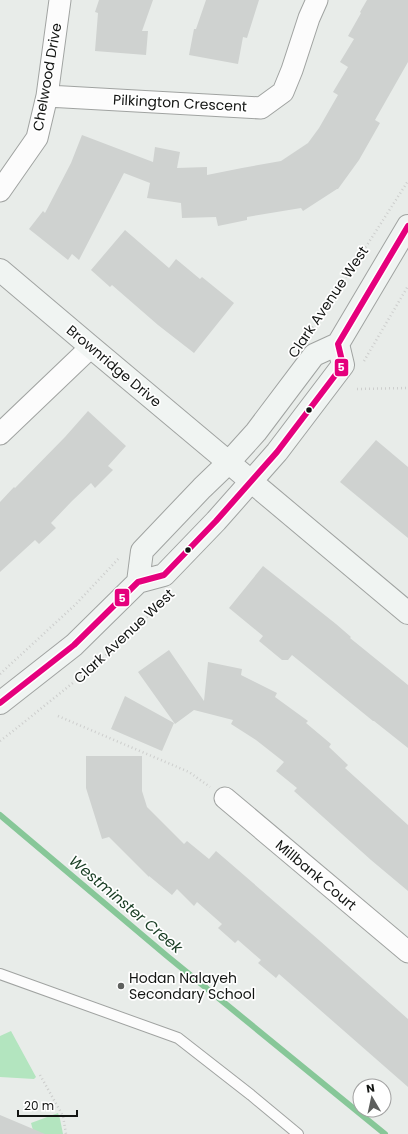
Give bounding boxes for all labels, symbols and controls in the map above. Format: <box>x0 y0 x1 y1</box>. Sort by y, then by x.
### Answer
street label: Chelwood Drive <box>28 21 66 133</box>
street label: Pilkington Crescent <box>113 90 247 116</box>
street label: Clark Avenue West <box>283 242 373 362</box>
street label: Brownridge Drive <box>62 320 166 412</box>
line badge: 5 <box>334 358 349 377</box>
text: 5 <box>337 359 345 375</box>
unlabelled marker <box>304 405 314 415</box>
unlabelled marker <box>183 545 193 555</box>
street label: Clark Avenue West <box>69 584 179 688</box>
line badge: 5 <box>114 588 130 607</box>
text: 5 <box>118 590 126 606</box>
street label: Millbank Court <box>271 835 361 915</box>
water label: Westminster Creek <box>65 850 188 959</box>
place label: Hodan Nalayeh Secondary School <box>129 968 255 1004</box>
marker: Hodan Nalayeh Secondary School <box>116 981 126 991</box>
north arrow <box>352 1078 392 1118</box>
text: N <box>365 1080 376 1097</box>
scale bar <box>18 1092 77 1118</box>
text: 20 m <box>24 1097 54 1114</box>

